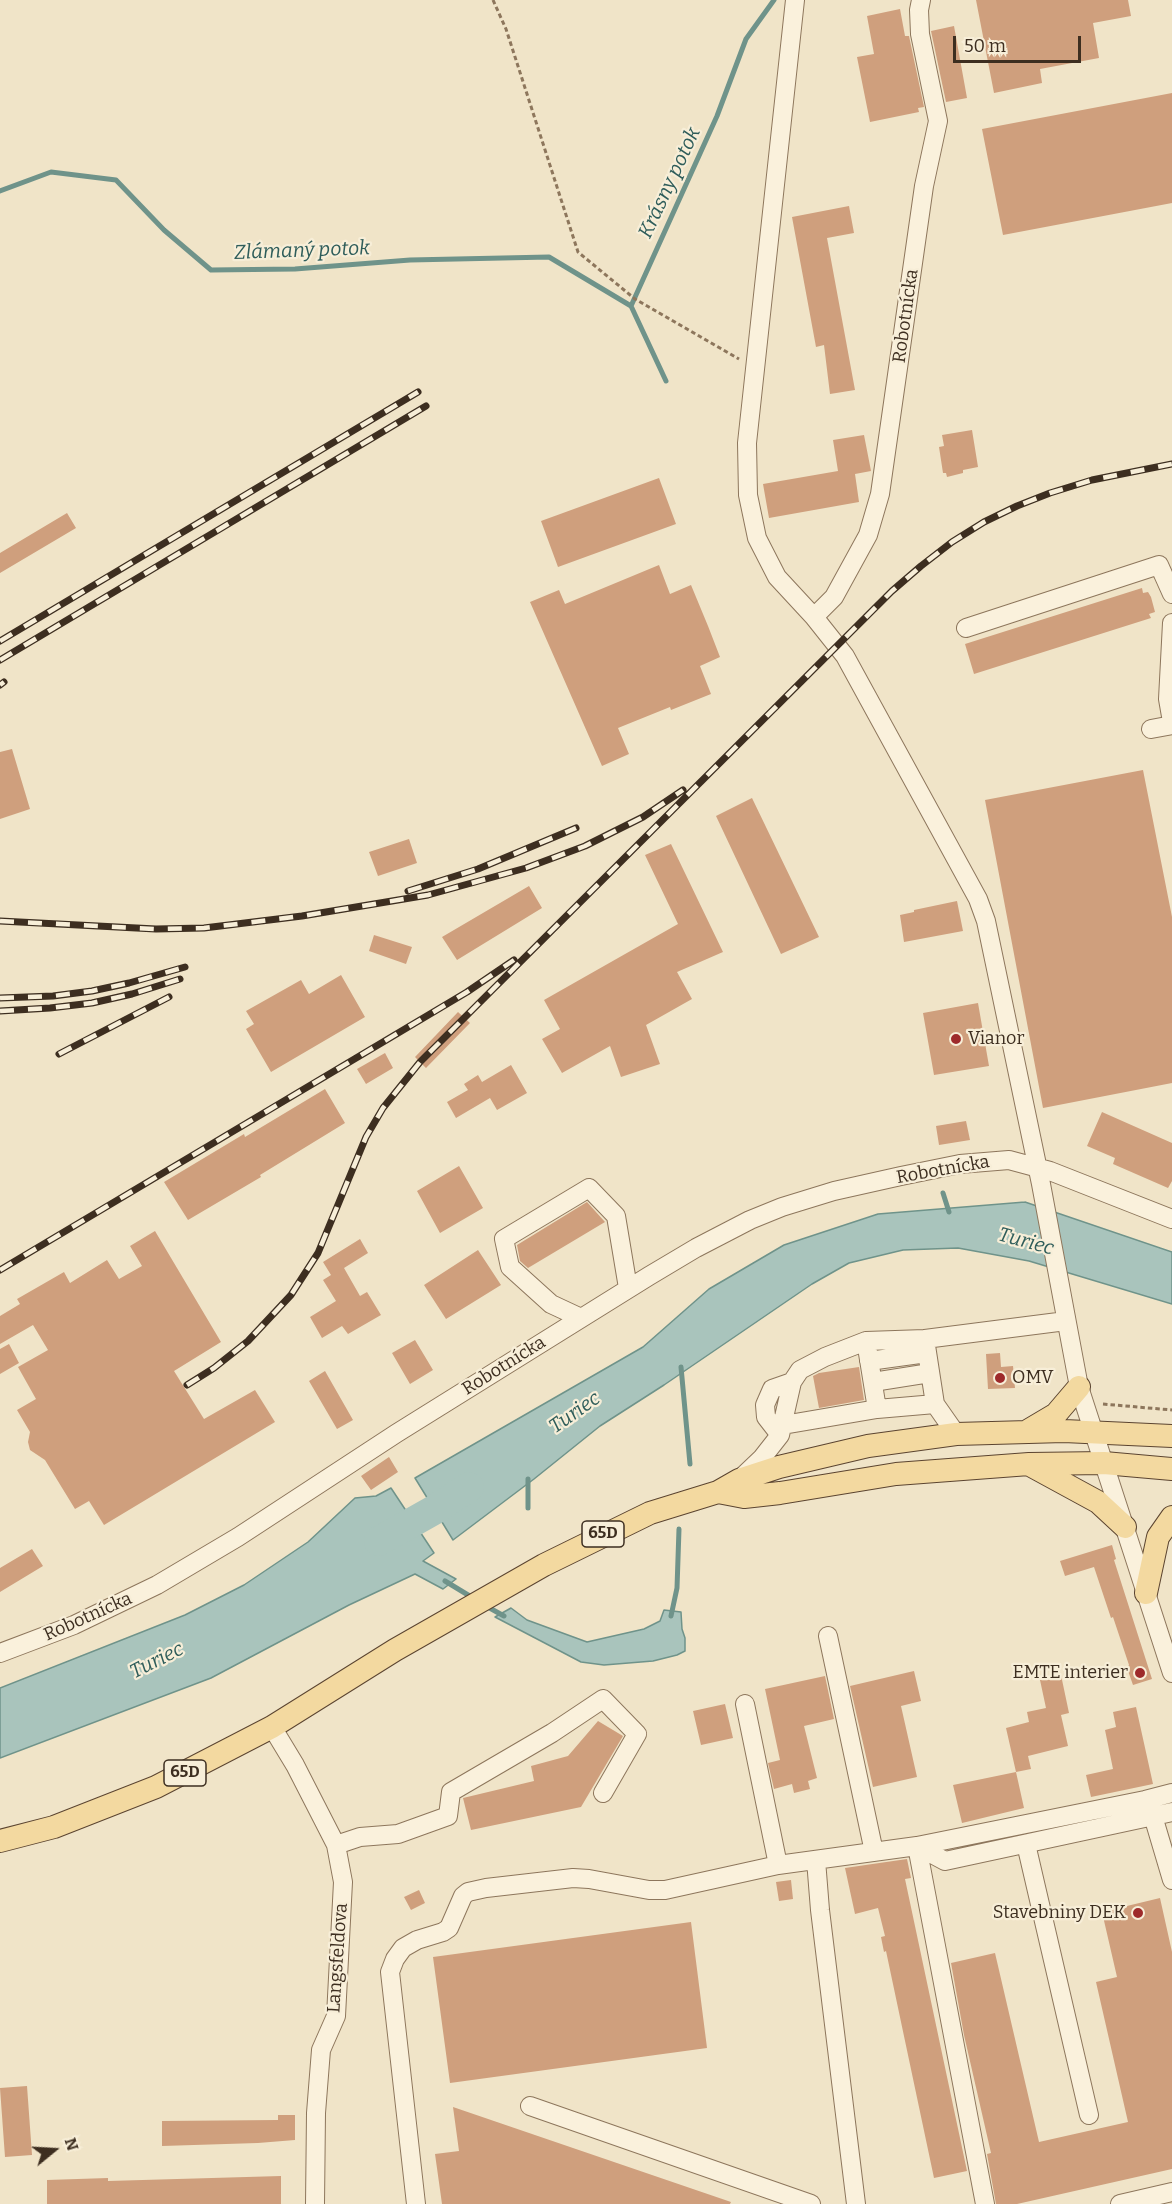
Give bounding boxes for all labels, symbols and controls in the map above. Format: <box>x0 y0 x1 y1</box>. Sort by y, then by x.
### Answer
scale bar <box>956 24 1084 62</box>
text: 50 m <box>964 35 1006 57</box>
water label: Krásny potok <box>634 124 706 242</box>
water label: Zlámaný potok <box>234 237 370 265</box>
street label: Robotnícka <box>889 268 923 364</box>
place label: Vianor <box>968 1028 1024 1050</box>
marker: Vianor <box>949 1032 963 1046</box>
street label: Robotnícka <box>895 1151 991 1189</box>
water label: Turiec <box>996 1223 1056 1261</box>
street label: Robotnícka <box>458 1332 550 1400</box>
place label: OMV <box>1012 1367 1053 1389</box>
marker: OMV <box>993 1371 1007 1385</box>
water label: Turiec <box>545 1387 605 1439</box>
road number: 65D <box>582 1521 624 1547</box>
street label: Robotnícka <box>41 1588 135 1646</box>
water label: Turiec <box>126 1637 188 1685</box>
place label: EMTE interier <box>1012 1662 1128 1684</box>
marker: EMTE interier <box>1133 1666 1147 1680</box>
road number: 65D <box>164 1760 206 1786</box>
street label: Langsfeldova <box>323 1902 353 2014</box>
place label: Stavebniny DEK <box>993 1902 1126 1924</box>
marker: Stavebniny DEK <box>1131 1906 1145 1920</box>
north arrow <box>24 2120 84 2180</box>
text: N <box>61 2135 83 2153</box>

